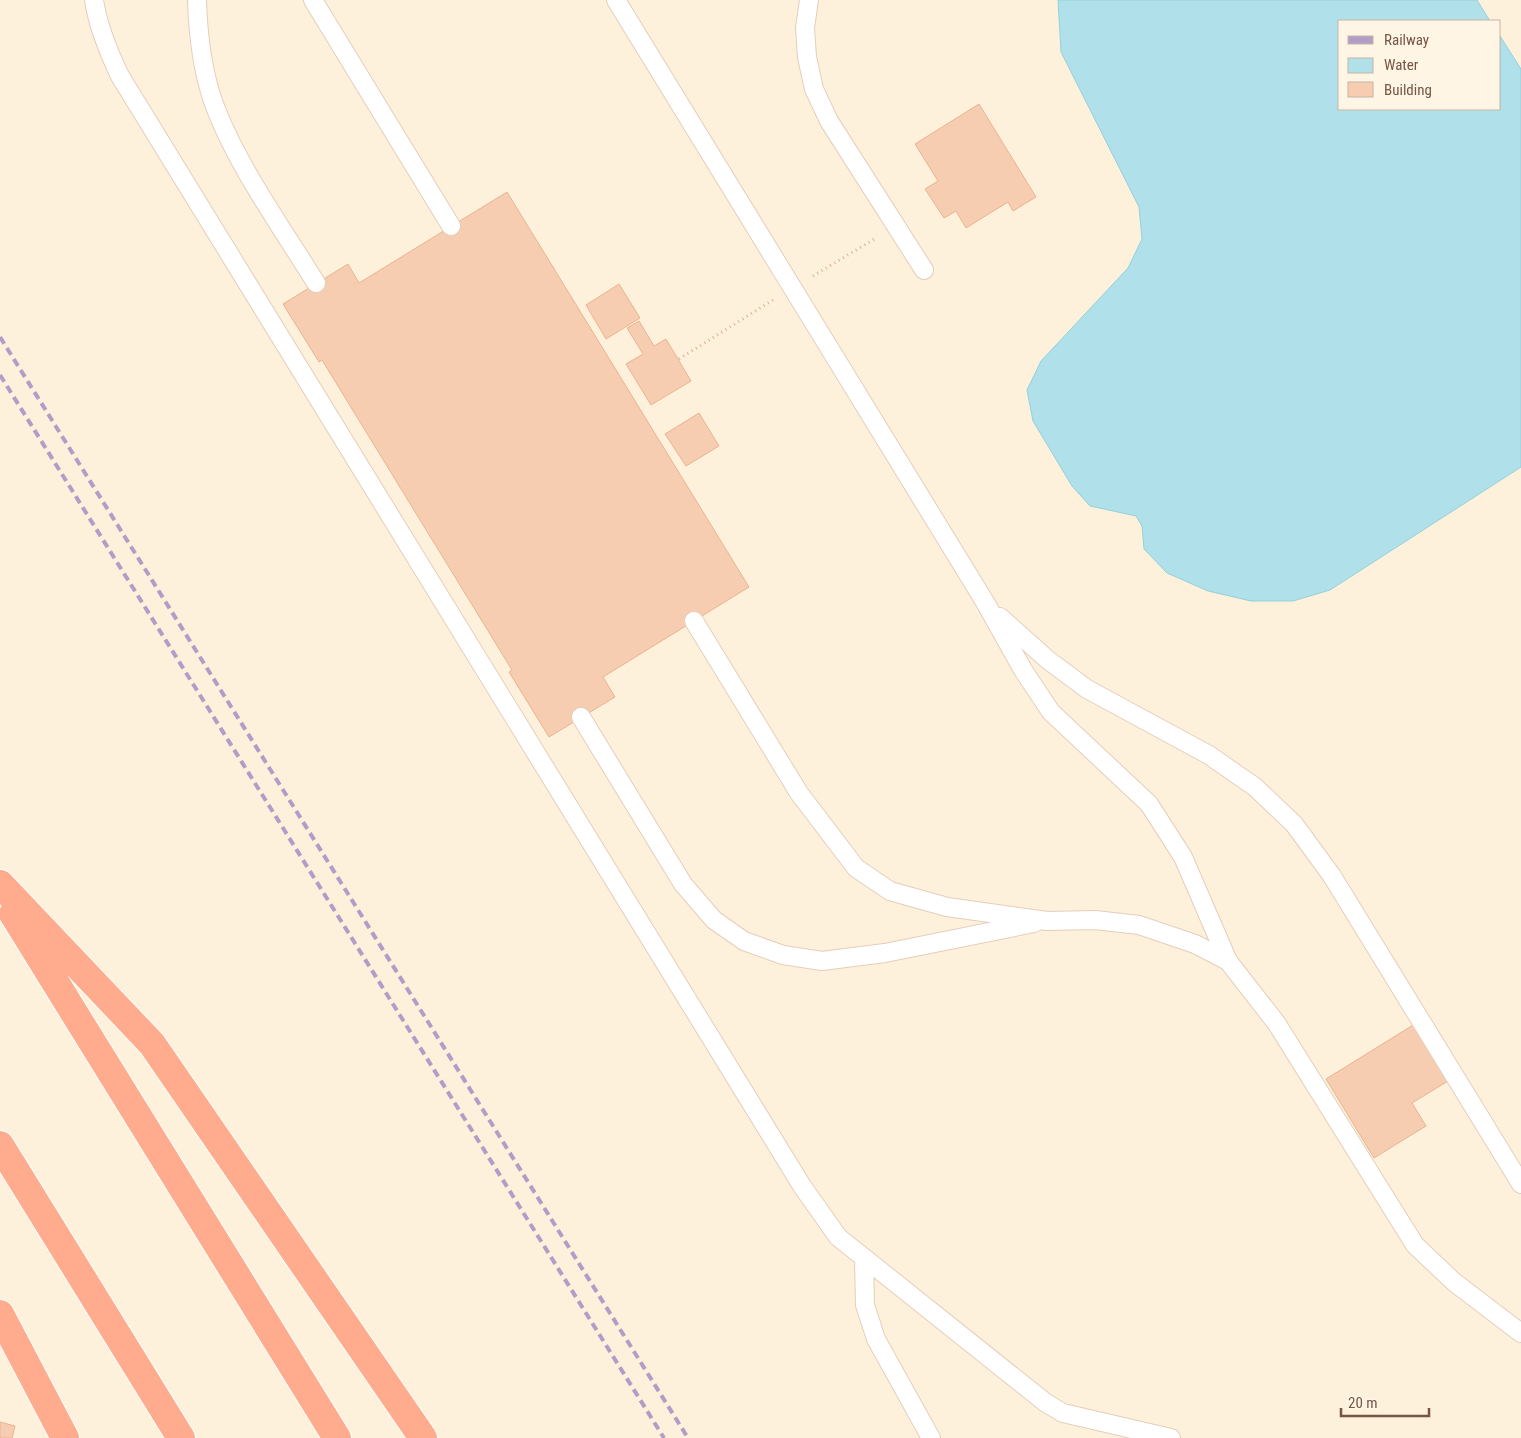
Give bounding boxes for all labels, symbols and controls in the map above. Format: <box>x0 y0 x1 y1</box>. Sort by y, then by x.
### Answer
legend <box>1338 20 1501 110</box>
text: Railway <box>1384 31 1429 49</box>
text: Water <box>1384 56 1419 74</box>
text: Building <box>1384 81 1432 99</box>
scale bar <box>1341 1386 1428 1418</box>
text: 20 m <box>1348 1394 1378 1412</box>

